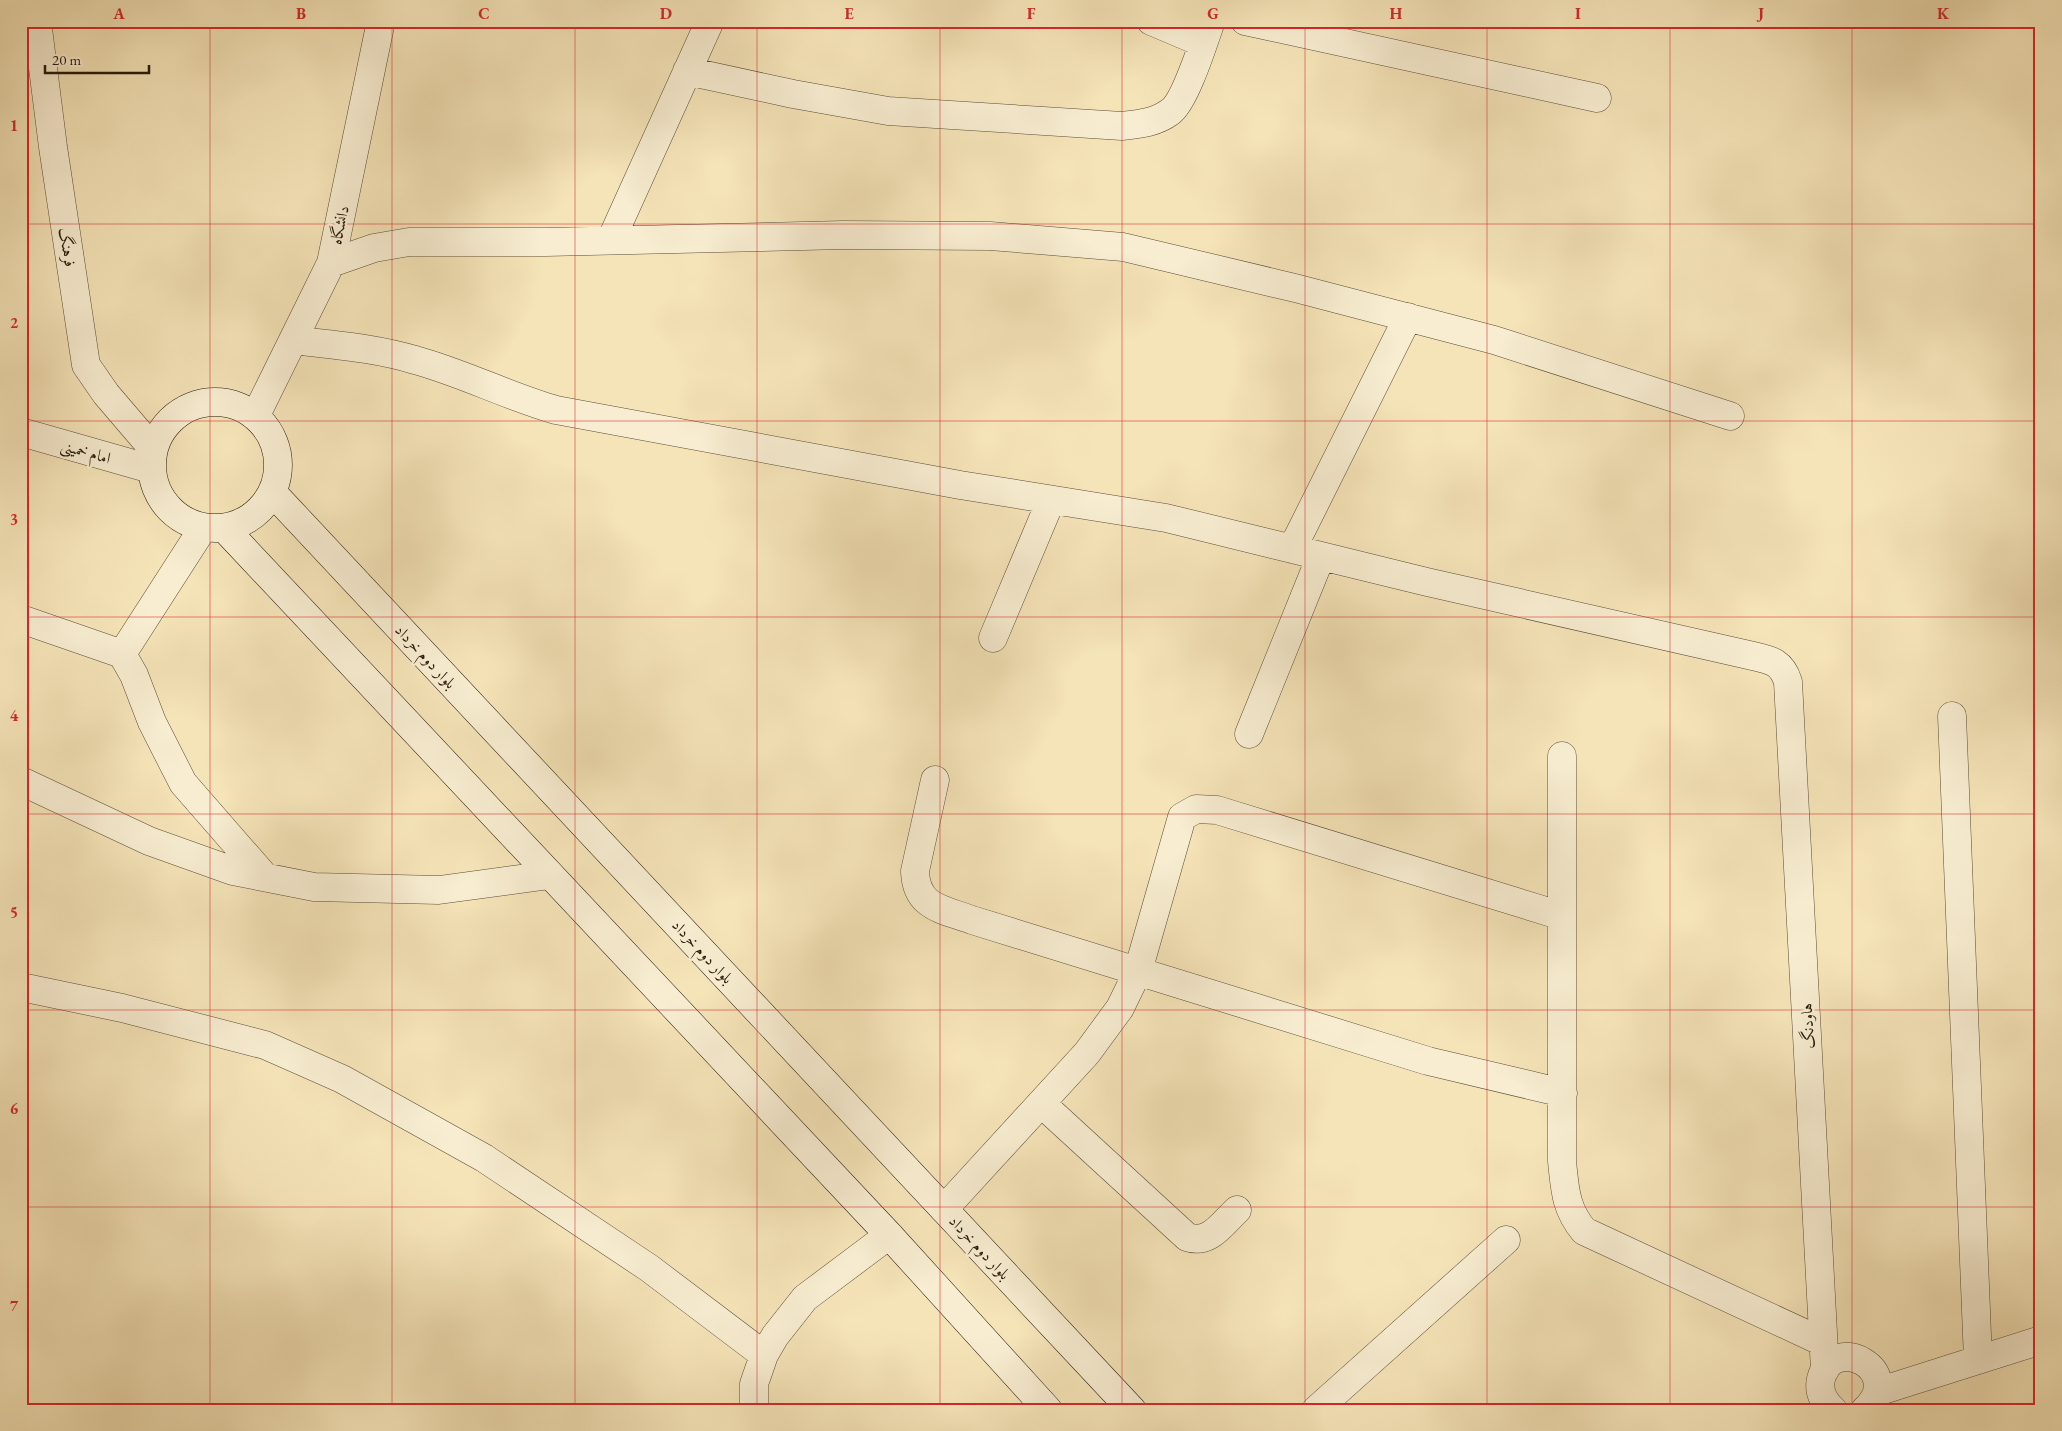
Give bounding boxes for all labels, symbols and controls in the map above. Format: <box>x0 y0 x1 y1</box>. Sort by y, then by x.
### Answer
text: A <box>112 3 125 24</box>
text: B <box>296 3 306 24</box>
text: C <box>478 3 490 24</box>
text: D <box>660 3 672 24</box>
text: E <box>844 3 854 24</box>
text: F <box>1027 3 1036 24</box>
text: G <box>1207 3 1219 24</box>
text: H <box>1390 3 1403 24</box>
text: I <box>1575 3 1581 24</box>
text: J <box>1756 3 1764 24</box>
text: K <box>1937 3 1950 24</box>
scale bar <box>45 42 149 74</box>
text: 20 m <box>52 50 81 69</box>
text: 1 <box>10 115 18 136</box>
street label: دانشگاه <box>325 204 354 247</box>
street label: فرهنگ <box>54 226 81 268</box>
text: 2 <box>10 312 19 333</box>
street label: امام خمینی <box>57 434 113 472</box>
text: 3 <box>10 509 18 530</box>
street label: بلوار دوم خرداد <box>387 619 461 696</box>
text: 4 <box>10 705 19 726</box>
text: 5 <box>10 902 18 923</box>
street label: بلوار دوم خرداد <box>664 914 738 991</box>
street label: هاودنگ <box>1796 1003 1819 1049</box>
text: 6 <box>10 1098 19 1119</box>
street label: بلوار دوم خرداد <box>941 1210 1015 1287</box>
text: 7 <box>10 1295 19 1316</box>

